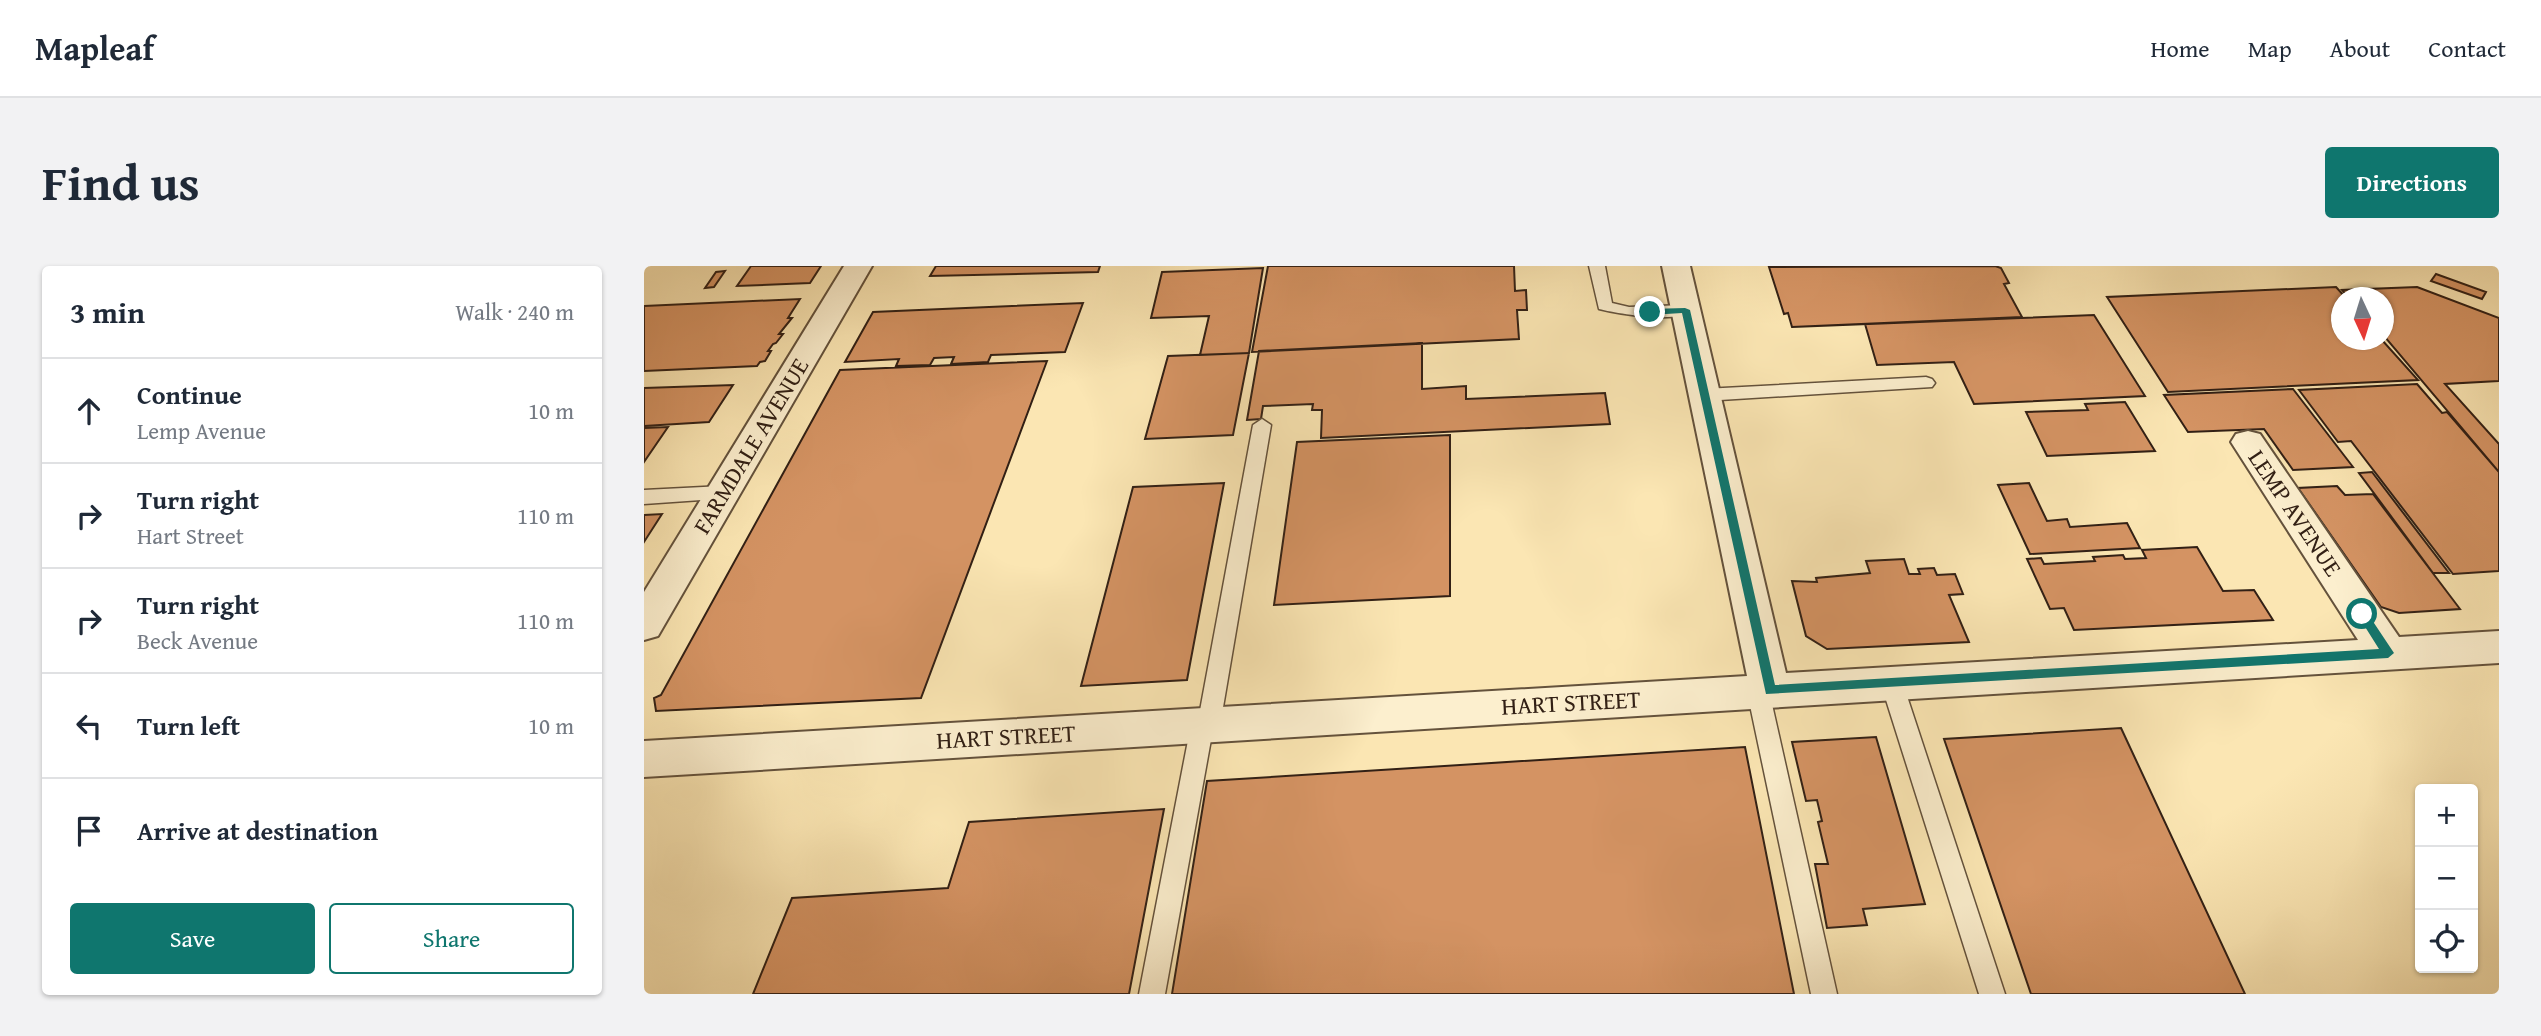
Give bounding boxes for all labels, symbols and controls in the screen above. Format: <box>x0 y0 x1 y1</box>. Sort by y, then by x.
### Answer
text: Mapleaf <box>35 24 154 72</box>
text: Home <box>2151 31 2210 66</box>
text: Map <box>2248 31 2292 66</box>
text: About <box>2330 31 2390 66</box>
text: Contact <box>2428 31 2506 66</box>
text: Find us <box>42 146 200 218</box>
button: Directions <box>2325 147 2499 218</box>
north arrow <box>2331 287 2394 350</box>
text: 3 min <box>70 290 145 334</box>
text: Walk · 240 m <box>455 295 574 328</box>
route end <box>1634 296 1665 327</box>
street label: FARMDALE AVENUE <box>684 351 817 540</box>
text: Continue <box>137 375 242 414</box>
icon: ahead <box>70 392 108 430</box>
text: 10 m <box>528 394 574 427</box>
text: Lemp Avenue <box>137 414 266 447</box>
street label: LEMP AVENUE <box>2240 442 2351 583</box>
text: Turn right <box>137 480 259 519</box>
icon: right <box>70 497 108 535</box>
text: 110 m <box>517 499 574 532</box>
text: Hart Street <box>137 519 244 552</box>
text: Turn right <box>137 585 259 624</box>
route start <box>2346 598 2377 629</box>
icon: right <box>70 602 108 640</box>
text: 110 m <box>517 604 574 637</box>
text: Beck Avenue <box>137 624 258 657</box>
street label: HART STREET <box>1501 681 1641 724</box>
text: Turn left <box>137 706 240 745</box>
icon: left <box>70 707 108 745</box>
text: 10 m <box>528 709 574 742</box>
street label: HART STREET <box>936 715 1076 758</box>
map controls <box>2415 784 2478 973</box>
button: + <box>2415 784 2478 847</box>
text: Arrive at destination <box>137 811 378 850</box>
icon: arrive <box>70 812 108 850</box>
button: − <box>2415 847 2478 910</box>
button: Save <box>70 903 315 974</box>
button: Share <box>329 903 574 974</box>
button: locate <box>2415 910 2478 973</box>

